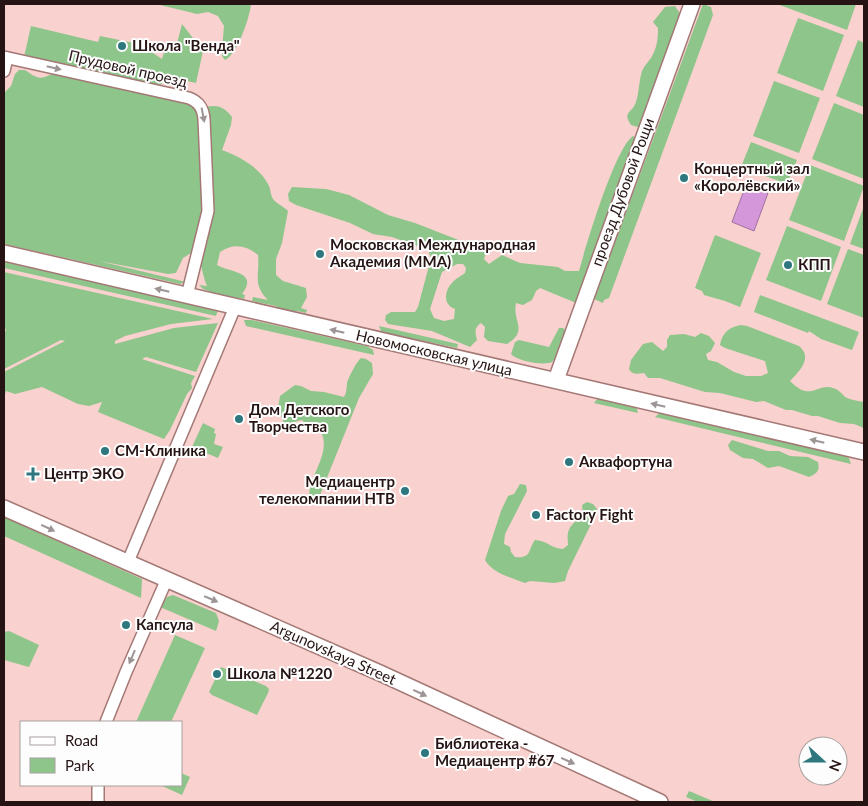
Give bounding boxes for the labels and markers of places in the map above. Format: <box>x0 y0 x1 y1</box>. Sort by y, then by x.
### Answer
place label: Школа "Венда" <box>132 36 240 54</box>
marker: Школа "Венда" <box>116 40 128 52</box>
place label: Концертный зал «Королёвский» <box>694 159 810 194</box>
marker: Концертный зал «Королёвский» <box>678 172 690 184</box>
place label: Московская Международная Академия (ММА) <box>329 235 536 270</box>
marker: Московская Международная Академия (ММА) <box>314 248 326 260</box>
place label: КПП <box>798 255 831 273</box>
marker: КПП <box>782 259 794 271</box>
place label: Дом Детского Творчества <box>249 400 350 435</box>
marker: Дом Детского Творчества <box>233 413 245 425</box>
place label: СМ-Клиника <box>115 441 206 459</box>
marker: СМ-Клиника <box>99 445 111 457</box>
place label: Аквафортуна <box>578 452 672 470</box>
marker: Аквафортуна <box>563 456 575 468</box>
place label: Центр ЭКО <box>44 464 124 482</box>
marker: Центр ЭКО <box>26 467 40 481</box>
place label: Медиацентр телекомпании НТВ <box>259 472 395 507</box>
marker: Медиацентр телекомпании НТВ <box>399 485 411 497</box>
place label: Factory Fight <box>546 505 634 523</box>
marker: Factory Fight <box>530 509 542 521</box>
place label: Капсула <box>136 615 193 633</box>
marker: Капсула <box>120 619 132 631</box>
place label: Школа №1220 <box>227 664 332 682</box>
marker: Школа №1220 <box>211 668 223 680</box>
place label: Библиотека - Медиацентр #67 <box>435 734 555 769</box>
marker: Библиотека - Медиацентр #67 <box>419 747 431 759</box>

